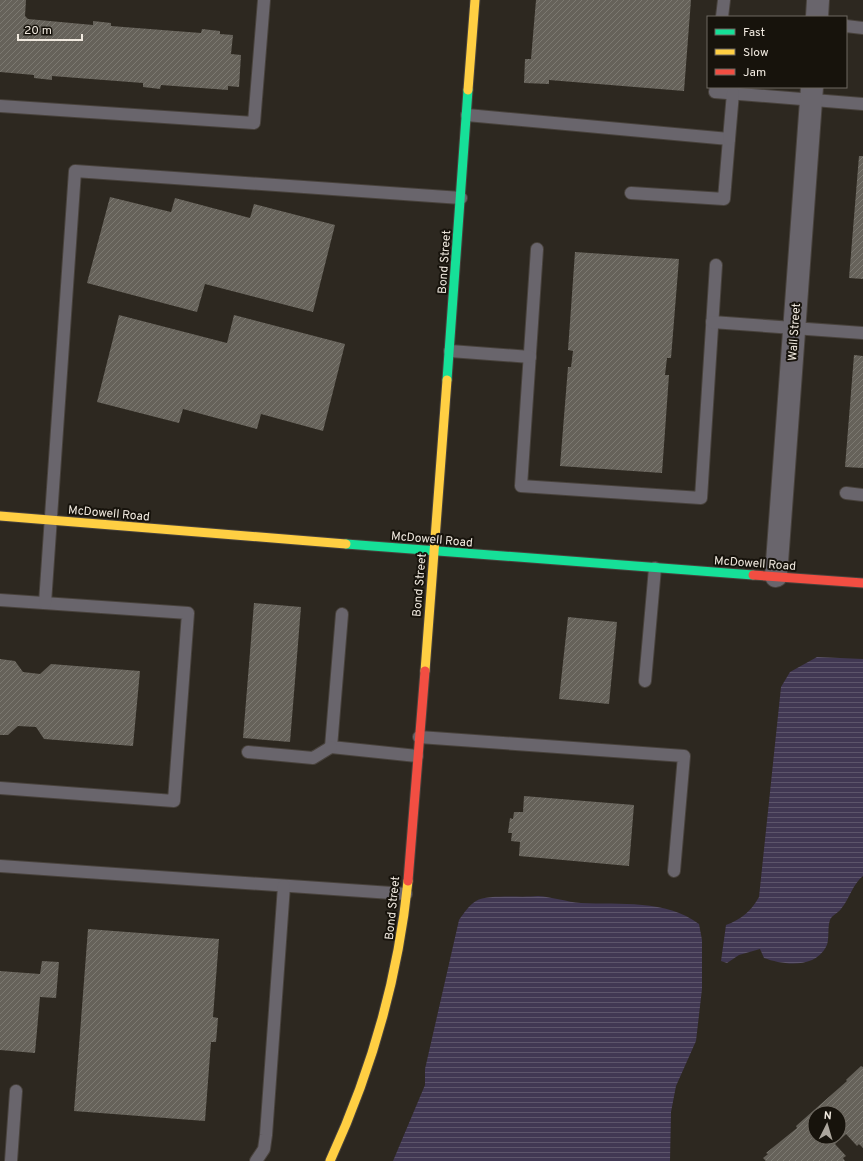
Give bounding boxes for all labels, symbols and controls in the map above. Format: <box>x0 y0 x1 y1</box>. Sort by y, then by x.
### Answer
scale bar <box>18 16 82 42</box>
legend <box>707 16 847 88</box>
text: 20 m <box>24 23 52 39</box>
text: Fast <box>743 25 765 41</box>
text: Slow <box>743 45 769 61</box>
text: Jam <box>743 65 766 81</box>
street label: Bond Street <box>435 230 455 295</box>
street label: Wall Street <box>785 302 805 362</box>
street label: McDowell Road <box>67 502 151 526</box>
street label: McDowell Road <box>390 528 474 552</box>
street label: Bond Street <box>409 552 431 618</box>
street label: McDowell Road <box>713 553 796 575</box>
street label: Bond Street <box>382 875 404 941</box>
north arrow <box>807 1105 847 1145</box>
text: N <box>823 1109 832 1123</box>

